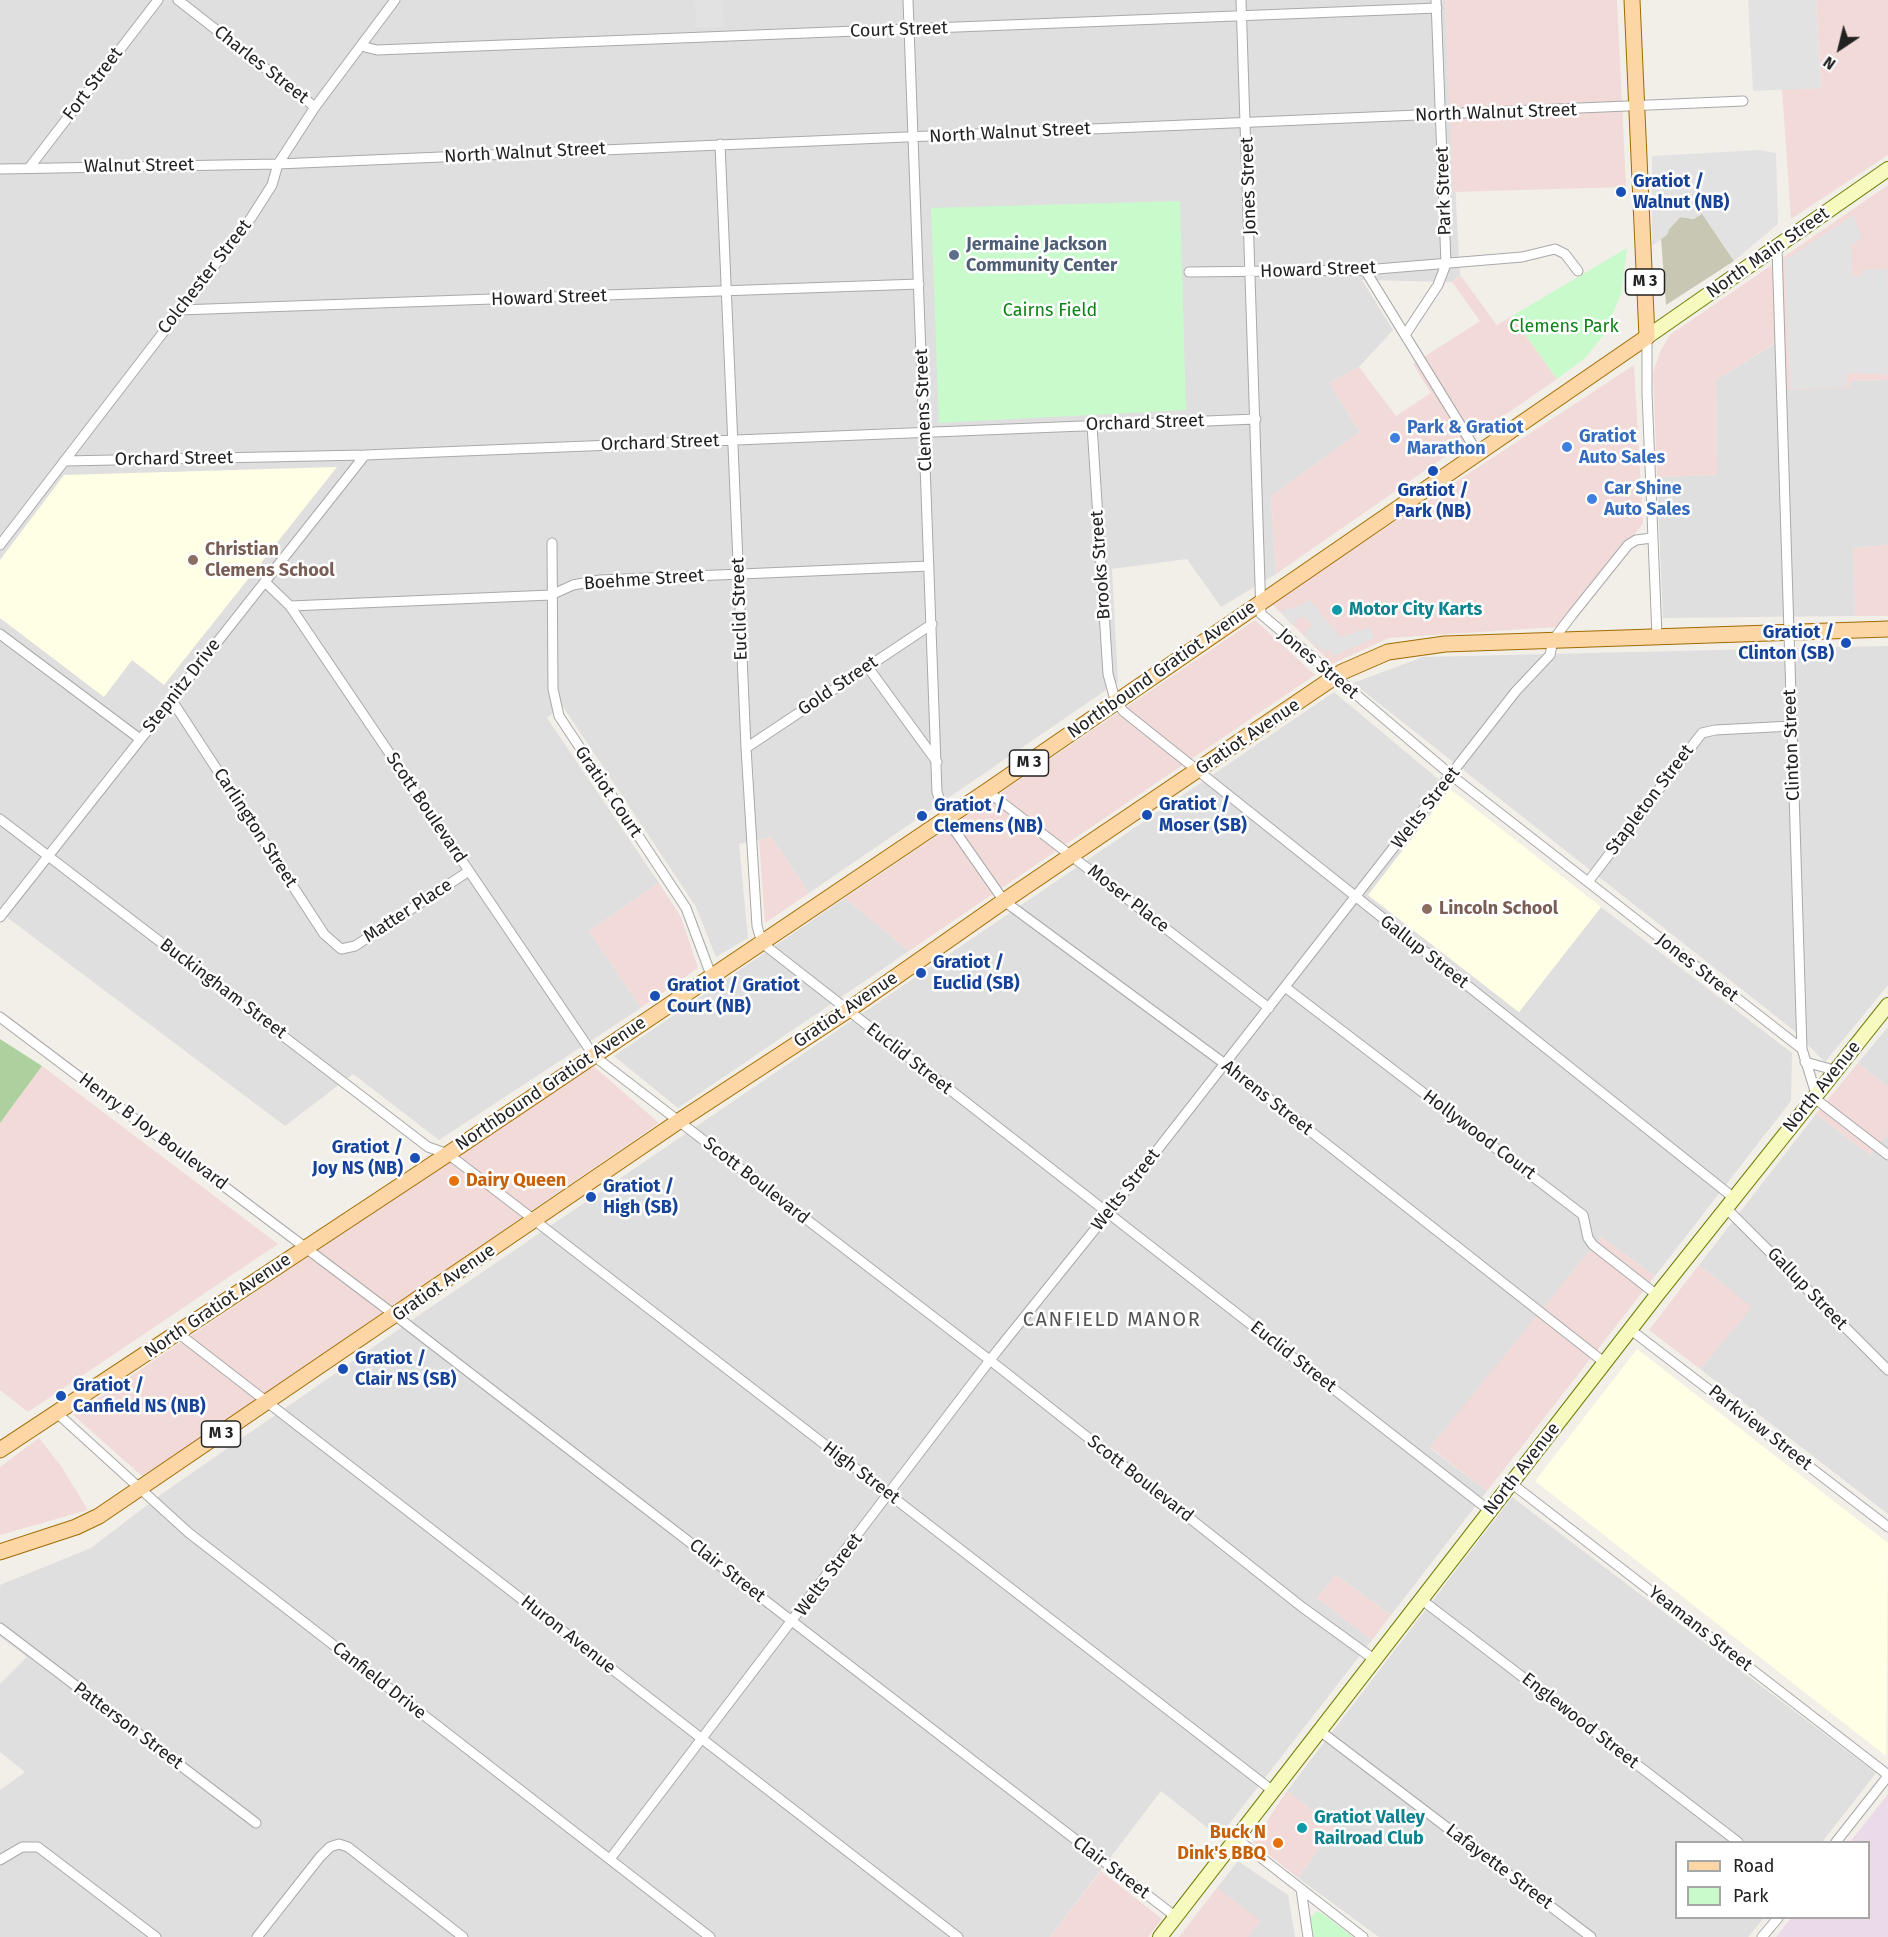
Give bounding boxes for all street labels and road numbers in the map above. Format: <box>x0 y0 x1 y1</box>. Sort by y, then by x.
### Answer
street label: Court Street <box>850 18 948 42</box>
street label: Charles Street <box>209 21 313 109</box>
street label: Fort Street <box>59 43 127 125</box>
street label: North Walnut Street <box>1415 99 1577 127</box>
street label: North Walnut Street <box>929 118 1091 148</box>
street label: Jones Street <box>1236 136 1262 236</box>
street label: North Walnut Street <box>444 138 606 168</box>
street label: Park Street <box>1432 146 1456 236</box>
street label: Walnut Street <box>84 154 194 178</box>
street label: North Main Street <box>1703 203 1833 303</box>
street label: Colchester Street <box>154 215 256 339</box>
street label: Howard Street <box>1260 257 1376 283</box>
road number: M 3 <box>1626 269 1664 295</box>
street label: Howard Street <box>491 285 607 311</box>
street label: Clemens Street <box>911 348 937 472</box>
street label: Orchard Street <box>1085 410 1205 436</box>
street label: Orchard Street <box>600 430 720 456</box>
street label: Orchard Street <box>115 447 233 471</box>
street label: Brooks Street <box>1086 510 1116 620</box>
street label: Euclid Street <box>727 557 753 661</box>
street label: Boehme Street <box>583 565 705 595</box>
street label: Northbound Gratiot Avenue <box>1064 597 1260 743</box>
street label: Jones Street <box>1273 624 1363 704</box>
street label: Stepnitz Drive <box>139 635 225 737</box>
street label: Gold Street <box>794 651 882 721</box>
street label: Clinton Street <box>1779 689 1805 801</box>
street label: Gratiot Avenue <box>1192 694 1304 780</box>
street label: Stapleton Street <box>1601 741 1699 859</box>
street label: Gratiot Court <box>570 742 646 842</box>
street label: Scott Boulevard <box>381 749 471 867</box>
road number: M 3 <box>1010 750 1048 776</box>
street label: Welts Street <box>1387 763 1465 853</box>
street label: Carlington Street <box>208 764 302 892</box>
street label: Moser Place <box>1083 860 1173 938</box>
street label: Matter Place <box>360 874 456 948</box>
street label: Gallup Street <box>1375 911 1473 993</box>
street label: Jones Street <box>1652 929 1742 1007</box>
street label: Buckingham Street <box>155 934 291 1044</box>
street label: Gratiot Avenue <box>790 967 902 1053</box>
street label: Northbound Gratiot Avenue <box>452 1012 650 1156</box>
street label: Euclid Street <box>862 1019 956 1099</box>
street label: North Avenue <box>1779 1037 1865 1137</box>
street label: Ahrens Street <box>1217 1056 1317 1140</box>
street label: Henry B Joy Boulevard <box>74 1069 232 1195</box>
street label: Hollywood Court <box>1418 1086 1540 1184</box>
street label: Scott Boulevard <box>699 1133 813 1229</box>
street label: Welts Street <box>1087 1145 1165 1235</box>
street label: Gratiot Avenue <box>388 1240 500 1326</box>
street label: Gallup Street <box>1762 1243 1852 1335</box>
street label: North Gratiot Avenue <box>141 1249 295 1363</box>
street label: Euclid Street <box>1246 1317 1340 1397</box>
street label: Parkview Street <box>1704 1381 1816 1475</box>
street label: North Avenue <box>1479 1418 1565 1520</box>
road number: M 3 <box>202 1421 240 1447</box>
street label: Scott Boulevard <box>1083 1431 1197 1527</box>
street label: High Street <box>818 1437 904 1509</box>
street label: Welts Street <box>791 1529 867 1621</box>
street label: Clair Street <box>685 1535 769 1607</box>
street label: Yeamans Street <box>1644 1582 1756 1676</box>
street label: Huron Avenue <box>516 1591 620 1679</box>
street label: Canfield Drive <box>328 1638 430 1724</box>
street label: Englewood Street <box>1517 1669 1643 1773</box>
street label: Patterson Street <box>69 1678 187 1774</box>
street label: Lafayette Street <box>1441 1820 1557 1914</box>
street label: Clair Street <box>1068 1832 1154 1904</box>

